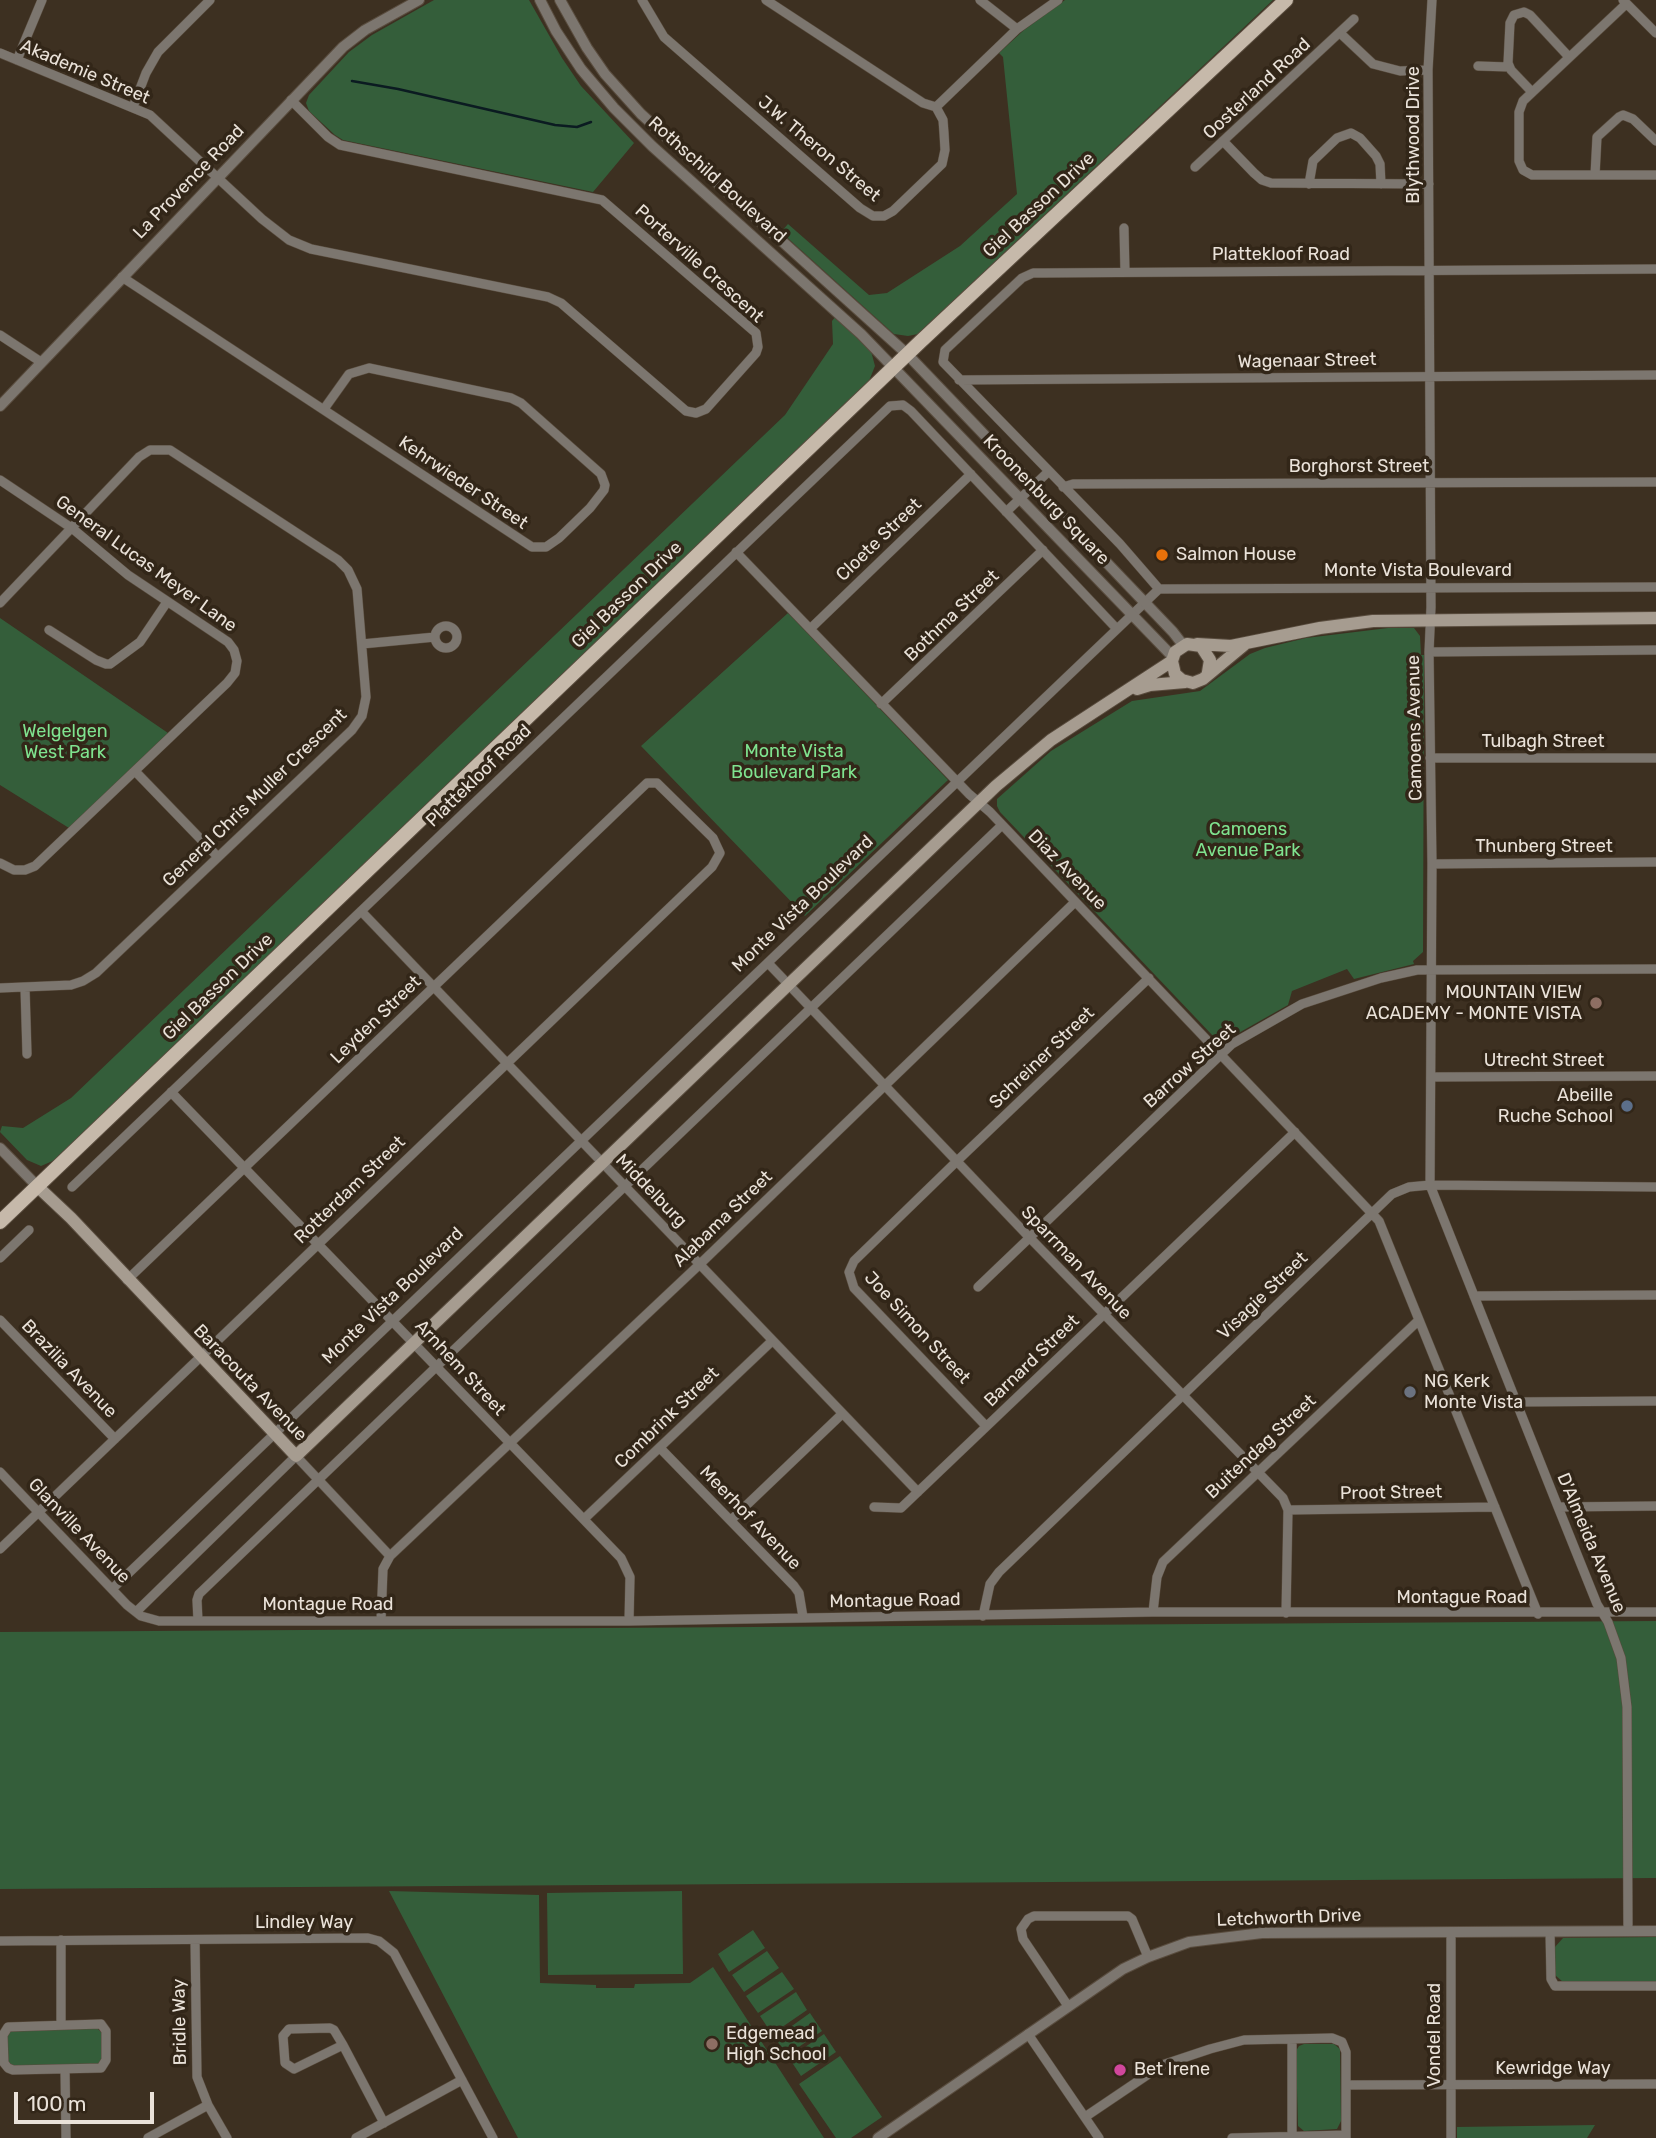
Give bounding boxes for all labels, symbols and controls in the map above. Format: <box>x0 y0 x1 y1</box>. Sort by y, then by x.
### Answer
street label: Oosterland Road <box>1199 34 1315 144</box>
street label: Akademie Street <box>17 35 153 109</box>
street label: Blythwood Drive <box>1403 66 1425 204</box>
street label: J.W. Theron Street <box>753 92 885 206</box>
street label: Rothschild Boulevard <box>644 112 790 248</box>
street label: La Provence Road <box>129 120 249 244</box>
street label: Giel Basson Drive <box>979 148 1099 262</box>
street label: Porterville Crescent <box>630 200 768 328</box>
street label: Plattekloof Road <box>1212 244 1350 266</box>
street label: Wagenaar Street <box>1237 349 1377 373</box>
street label: Kroonenburg Square <box>978 430 1114 570</box>
street label: Kehrwieder Street <box>394 432 532 534</box>
street label: Borghorst Street <box>1289 456 1429 478</box>
street label: General Lucas Meyer Lane <box>51 491 241 637</box>
street label: Cloete Street <box>832 494 926 586</box>
street label: Giel Basson Drive <box>567 537 687 653</box>
place label: Salmon House <box>1176 544 1296 566</box>
marker: Salmon House <box>1154 547 1170 563</box>
street label: Monte Vista Boulevard <box>1324 560 1512 582</box>
street label: Bothma Street <box>900 566 1004 666</box>
street label: Camoens Avenue <box>1403 655 1427 801</box>
street label: General Chris Muller Crescent <box>159 704 351 892</box>
street label: Plattekloof Road <box>422 720 536 832</box>
park label: Welgelgen West Park <box>22 721 108 764</box>
street label: Tulbagh Street <box>1482 731 1604 753</box>
park label: Monte Vista Boulevard Park <box>731 741 857 784</box>
park label: Camoens Avenue Park <box>1196 819 1300 862</box>
street label: Diaz Avenue <box>1023 825 1111 915</box>
street label: Monte Vista Boulevard <box>728 831 878 977</box>
street label: Thunberg Street <box>1475 836 1613 858</box>
street label: Giel Basson Drive <box>158 929 278 1045</box>
street label: Leyden Street <box>326 971 426 1069</box>
place label: MOUNTAIN VIEW ACADEMY - MONTE VISTA <box>1366 982 1582 1024</box>
marker: MOUNTAIN VIEW ACADEMY - MONTE VISTA <box>1588 995 1604 1011</box>
street label: Schreiner Street <box>985 1002 1099 1114</box>
street label: Barrow Street <box>1140 1019 1240 1113</box>
street label: Utrecht Street <box>1484 1050 1604 1072</box>
place label: Abeille Ruche School <box>1498 1085 1613 1128</box>
marker: Abeille Ruche School <box>1619 1098 1635 1114</box>
street label: Rotterdam Street <box>290 1132 410 1248</box>
street label: Middelburg <box>611 1150 691 1232</box>
street label: Alabama Street <box>669 1166 777 1272</box>
street label: Sparrman Avenue <box>1016 1202 1136 1324</box>
street label: Monte Vista Boulevard <box>318 1223 468 1369</box>
street label: Visagie Street <box>1213 1248 1313 1344</box>
street label: Joe Simon Street <box>859 1267 975 1389</box>
street label: Barnard Street <box>980 1310 1084 1412</box>
street label: Brazilia Avenue <box>17 1315 121 1423</box>
street label: Arnhem Street <box>410 1316 510 1420</box>
street label: Baracouta Avenue <box>189 1320 311 1446</box>
street label: Combrink Street <box>610 1363 724 1473</box>
place label: NG Kerk Monte Vista <box>1424 1371 1523 1414</box>
marker: NG Kerk Monte Vista <box>1402 1384 1418 1400</box>
street label: Buitendag Street <box>1201 1390 1321 1504</box>
street label: Meerhof Avenue <box>695 1461 805 1575</box>
street label: D'Almeida Avenue <box>1552 1470 1630 1616</box>
street label: Glanville Avenue <box>23 1474 135 1588</box>
street label: Proot Street <box>1340 1481 1442 1505</box>
street label: Montague Road <box>1396 1587 1528 1609</box>
street label: Montague Road <box>829 1589 961 1613</box>
street label: Montague Road <box>262 1594 394 1616</box>
street label: Letchworth Drive <box>1216 1905 1362 1931</box>
street label: Lindley Way <box>255 1912 353 1934</box>
street label: Bridle Way <box>168 1979 192 2065</box>
street label: Vondel Road <box>1424 1983 1446 2087</box>
place label: Edgemead High School <box>726 2023 826 2066</box>
marker: Edgemead High School <box>704 2036 720 2052</box>
street label: Kewridge Way <box>1495 2058 1611 2080</box>
place label: Bet Irene <box>1134 2059 1210 2081</box>
marker: Bet Irene <box>1112 2062 1128 2078</box>
scale bar <box>18 2078 158 2122</box>
text: 100 m <box>27 2091 86 2116</box>

